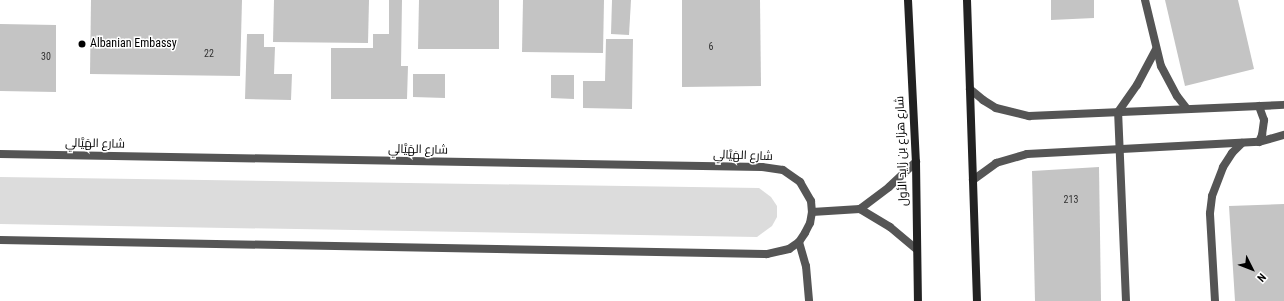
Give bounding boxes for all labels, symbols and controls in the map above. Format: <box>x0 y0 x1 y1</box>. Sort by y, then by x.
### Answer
place label: Albanian Embassy <box>90 37 177 51</box>
marker: Albanian Embassy <box>77 39 87 49</box>
house number: 6 <box>709 41 713 53</box>
house number: 22 <box>204 48 214 60</box>
house number: 30 <box>41 51 51 63</box>
street label: شارع هزاع بن زايد الأول <box>893 96 911 206</box>
street label: شارع الهَيَّالي <box>65 136 125 152</box>
street label: شارع الهَيَّالي <box>388 142 448 158</box>
street label: شارع الهَيَّالي <box>713 148 773 164</box>
house number: 213 <box>1064 194 1078 206</box>
north arrow <box>1232 249 1272 289</box>
text: N <box>1254 271 1268 284</box>

